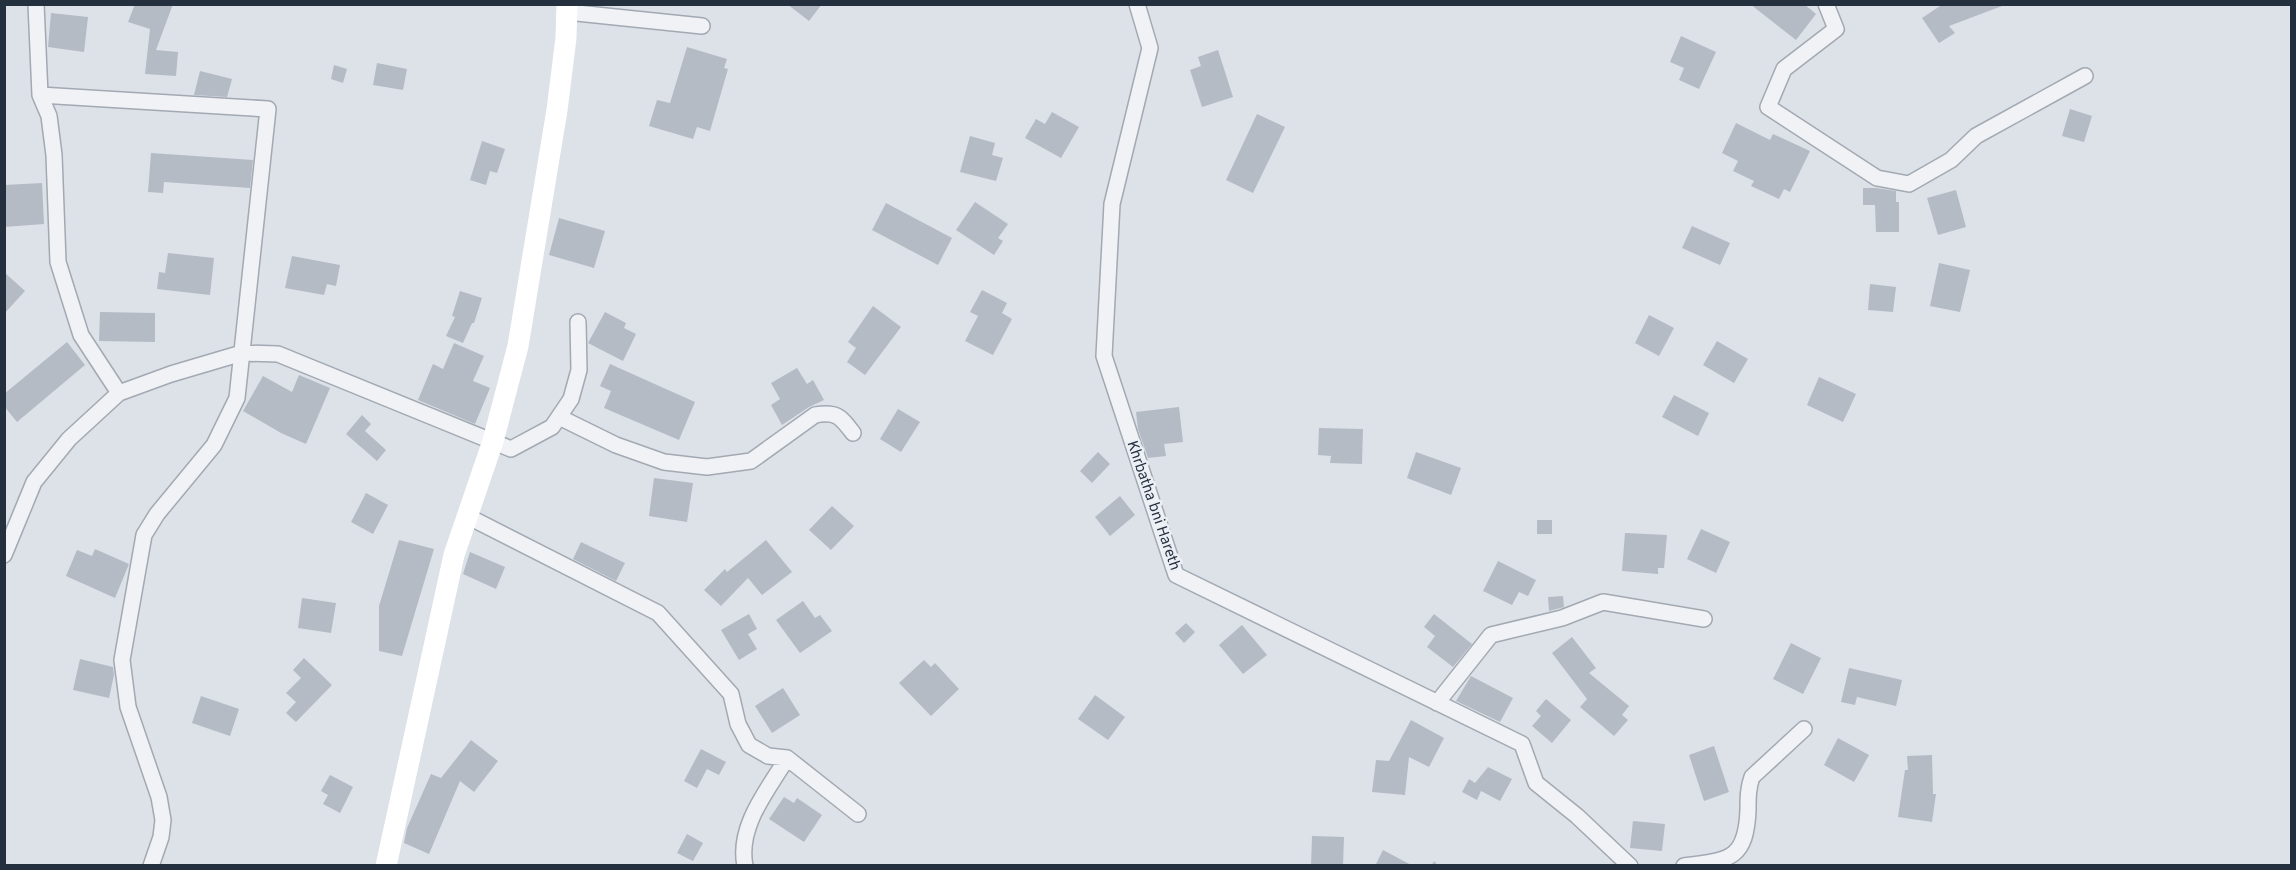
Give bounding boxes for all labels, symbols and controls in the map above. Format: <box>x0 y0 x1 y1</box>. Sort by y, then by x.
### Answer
street label: Khrbatha bni Hareth <box>1122 438 1187 573</box>

